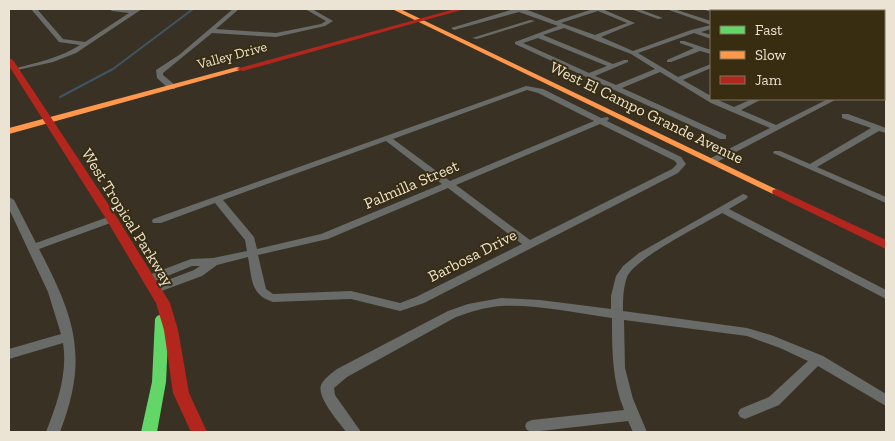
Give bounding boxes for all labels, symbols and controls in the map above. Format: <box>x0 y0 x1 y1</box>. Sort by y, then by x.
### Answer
legend <box>710 10 885 100</box>
text: Fast <box>755 21 783 39</box>
street label: Valley Drive <box>194 38 269 73</box>
text: Slow <box>755 46 787 64</box>
street label: West El Campo Grande Avenue <box>547 57 747 168</box>
text: Jam <box>755 71 782 89</box>
street label: West Tropical Parkway <box>78 145 178 290</box>
street label: Palmilla Street <box>361 156 462 213</box>
street label: Barbosa Drive <box>425 225 520 286</box>

